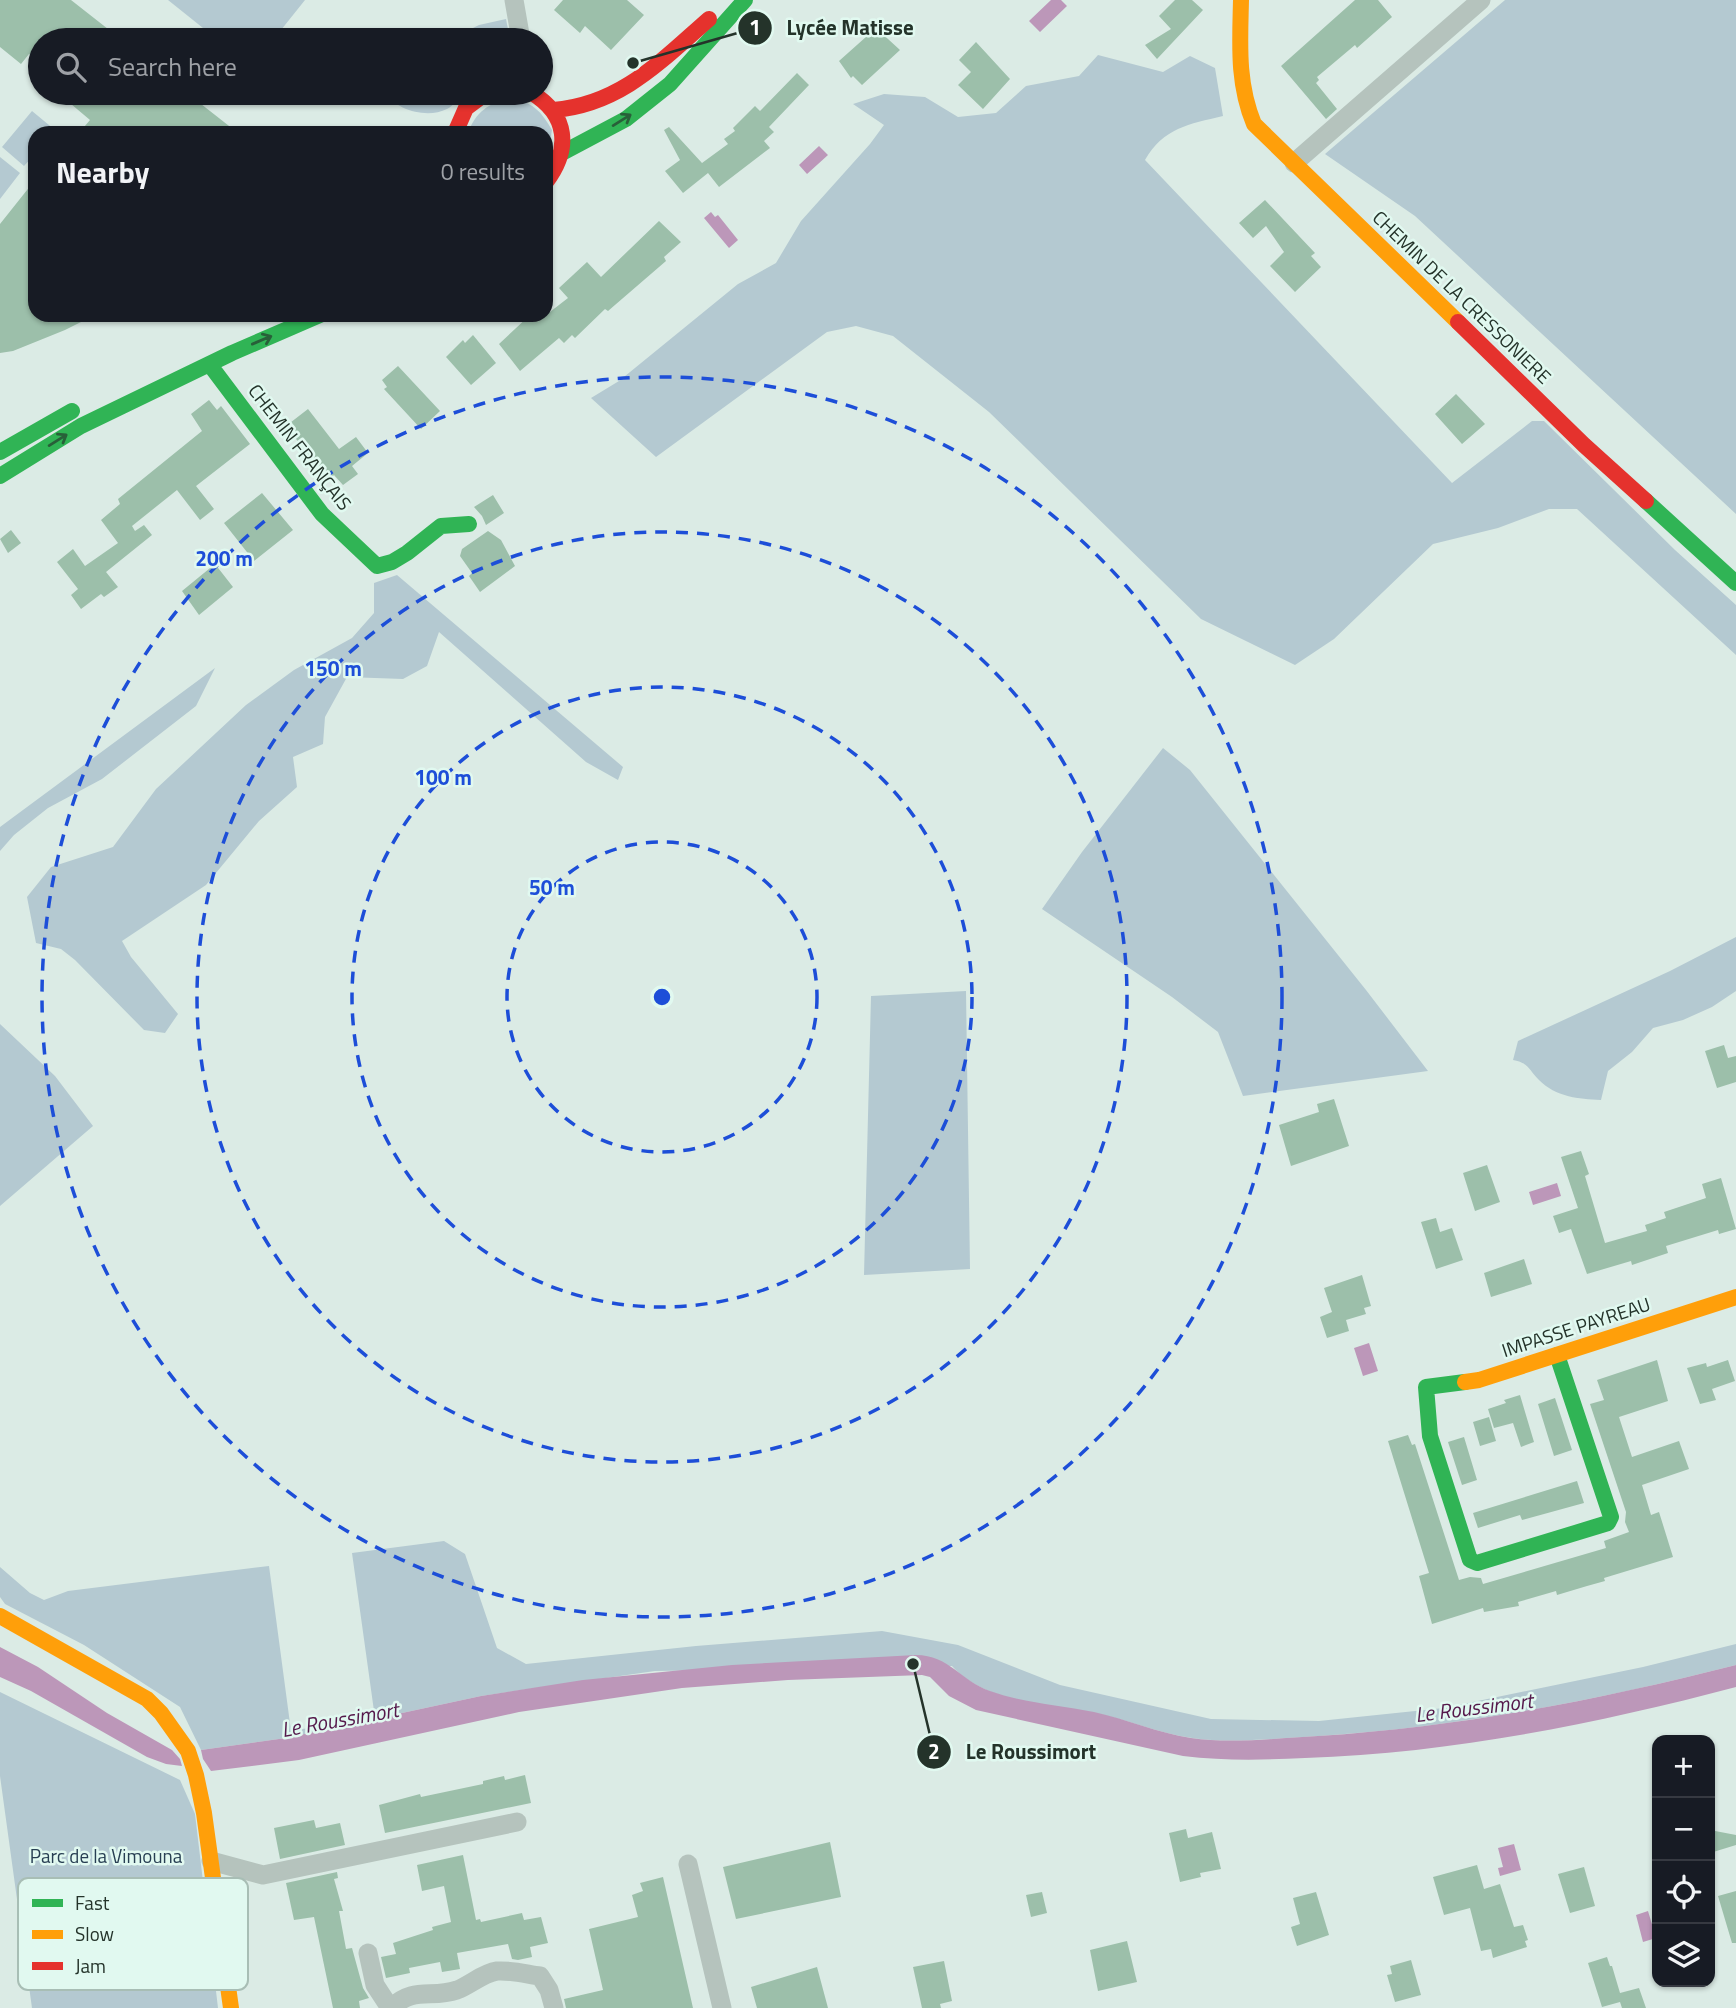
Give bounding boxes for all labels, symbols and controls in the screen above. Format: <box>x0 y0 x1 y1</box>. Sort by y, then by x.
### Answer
callout: Lycée Matisse <box>737 7 927 49</box>
text: 1 <box>749 11 761 43</box>
text: Lycée Matisse <box>786 11 914 43</box>
search box <box>28 28 553 105</box>
text: Search here <box>108 47 237 86</box>
icon: search <box>52 48 90 86</box>
one-way arrow <box>612 113 632 127</box>
text: Nearby <box>56 149 149 195</box>
text: 0 results <box>441 154 525 189</box>
street label: CHEMIN DE LA CRESSONIERE <box>1366 203 1558 390</box>
one-way arrow <box>251 333 273 346</box>
street label: CHEMIN FRANÇAIS <box>242 377 359 516</box>
one-way arrow <box>48 432 68 446</box>
text: 200 m <box>195 542 253 574</box>
text: 150 m <box>304 652 362 684</box>
text: 100 m <box>414 761 472 793</box>
text: 50 m <box>529 871 575 903</box>
centre of rings <box>650 985 674 1009</box>
street label: IMPASSE PAYREAU <box>1498 1289 1654 1364</box>
water label: Le Roussimort <box>1413 1684 1537 1730</box>
water label: Le Roussimort <box>279 1693 403 1745</box>
callout: Le Roussimort <box>917 1731 1110 1773</box>
text: 2 <box>928 1735 940 1767</box>
text: Le Roussimort <box>966 1735 1097 1767</box>
map controls <box>1652 1735 1715 1987</box>
button: + <box>1652 1735 1715 1798</box>
button: − <box>1652 1798 1715 1861</box>
park label: Parc de la Vimouna <box>30 1841 183 1870</box>
button: locate <box>1652 1861 1715 1924</box>
legend <box>18 1878 248 1990</box>
text: Fast <box>75 1888 110 1917</box>
text: Slow <box>75 1919 114 1948</box>
button: layers <box>1652 1924 1715 1987</box>
text: Jam <box>75 1951 106 1980</box>

